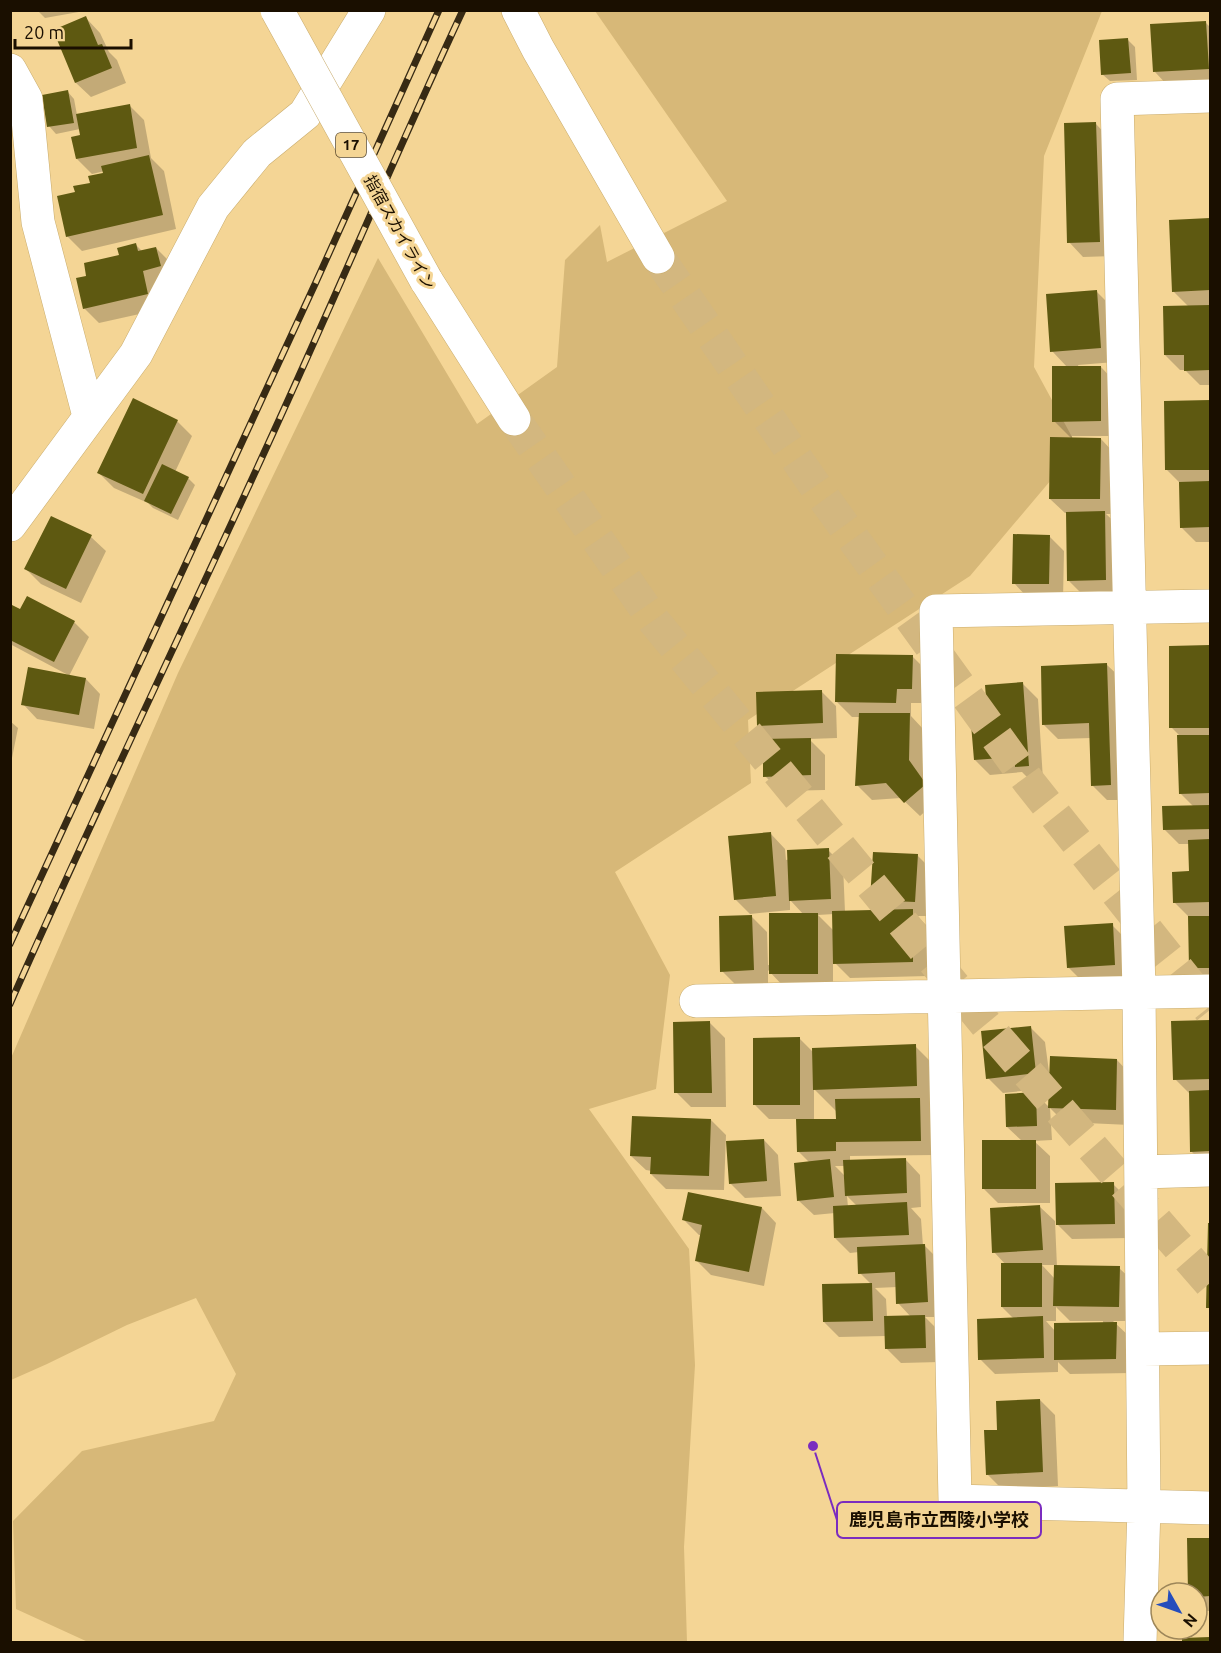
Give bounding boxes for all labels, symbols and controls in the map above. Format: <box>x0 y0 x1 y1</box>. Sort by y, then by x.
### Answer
scale bar <box>15 12 130 50</box>
text: 20 m <box>24 22 64 42</box>
road number: 17 <box>336 133 366 157</box>
street label: 指宿スカイライン <box>361 172 439 292</box>
callout: 鹿児島市立西陵小学校 <box>837 1502 1041 1538</box>
text: 鹿児島市立西陵小学校 <box>849 1509 1029 1529</box>
north arrow <box>1149 1581 1209 1641</box>
text: N <box>1180 1610 1201 1631</box>

